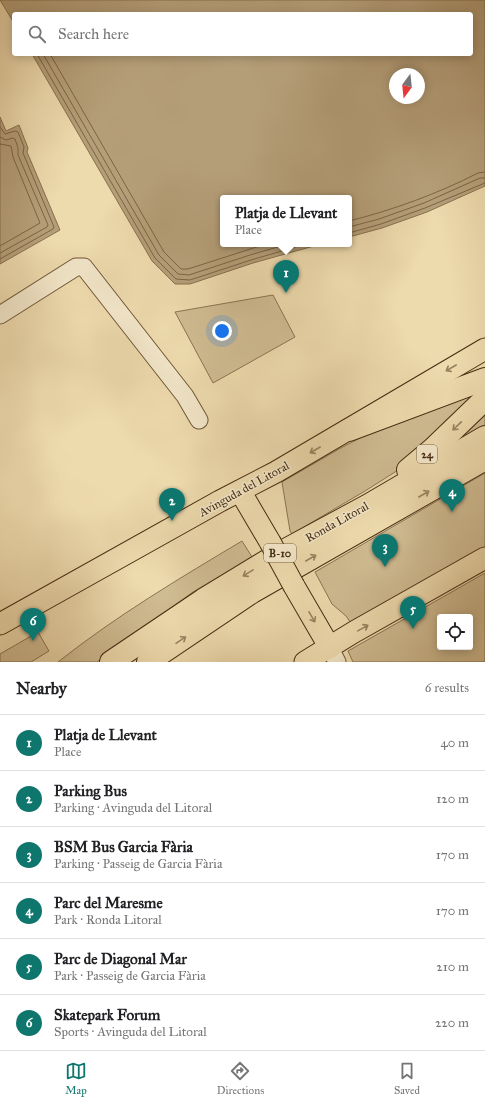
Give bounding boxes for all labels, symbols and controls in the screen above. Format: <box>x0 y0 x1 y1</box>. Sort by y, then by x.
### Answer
search box <box>12 12 473 56</box>
icon: search <box>26 23 48 45</box>
text: Search here <box>58 25 129 43</box>
north arrow <box>389 68 425 104</box>
popup <box>220 195 352 247</box>
text: Platja de Llevant <box>235 204 337 222</box>
text: Place <box>235 222 262 238</box>
pin: 1 <box>273 260 299 293</box>
your location <box>212 321 232 341</box>
one-way arrow <box>445 365 457 373</box>
one-way arrow <box>452 422 462 431</box>
road number: 24 <box>417 445 437 463</box>
one-way arrow <box>309 446 321 454</box>
street label: Avinguda del Litoral <box>196 458 293 521</box>
pin: 4 <box>439 479 465 512</box>
pin: 2 <box>159 488 185 521</box>
one-way arrow <box>418 490 430 497</box>
street label: Ronda Litoral <box>303 499 372 545</box>
pin: 3 <box>372 534 398 567</box>
road number: B-10 <box>264 544 296 562</box>
one-way arrow <box>305 554 317 562</box>
one-way arrow <box>242 569 254 577</box>
pin: 5 <box>400 596 426 629</box>
pin: 6 <box>20 608 46 641</box>
one-way arrow <box>309 611 317 623</box>
map controls <box>437 614 473 650</box>
button: locate <box>437 614 473 650</box>
one-way arrow <box>357 623 369 631</box>
one-way arrow <box>175 636 186 644</box>
text: Nearby <box>16 678 67 699</box>
text: 6 results <box>425 680 469 696</box>
text: Platja de Llevant <box>54 726 157 744</box>
text: 1 <box>26 735 32 751</box>
text: 40 m <box>440 735 469 751</box>
text: Place <box>54 744 81 760</box>
text: Parking Bus <box>54 782 127 800</box>
text: 2 <box>26 791 32 807</box>
text: 120 m <box>436 791 469 807</box>
text: Parking · Avinguda del Litoral <box>54 800 212 816</box>
text: BSM Bus Garcia Fària <box>54 838 193 856</box>
text: 3 <box>26 847 32 863</box>
text: 170 m <box>436 847 469 863</box>
text: Parking · Passeig de Garcia Fària <box>54 856 222 872</box>
text: Parc del Maresme <box>54 894 163 912</box>
text: 4 <box>25 903 33 919</box>
text: 170 m <box>436 903 469 919</box>
text: Park · Ronda Litoral <box>54 912 162 928</box>
text: Parc de Diagonal Mar <box>54 950 187 968</box>
text: 5 <box>26 959 32 975</box>
text: 210 m <box>436 959 469 975</box>
text: Park · Passeig de Garcia Fària <box>54 968 206 984</box>
text: Skatepark Forum <box>54 1006 160 1024</box>
text: 6 <box>26 1015 32 1031</box>
text: 220 m <box>435 1015 469 1031</box>
text: Sports · Avinguda del Litoral <box>54 1024 207 1040</box>
tab: Map <box>65 1060 87 1097</box>
tab: Directions <box>217 1060 264 1097</box>
tab: Saved <box>394 1060 420 1097</box>

